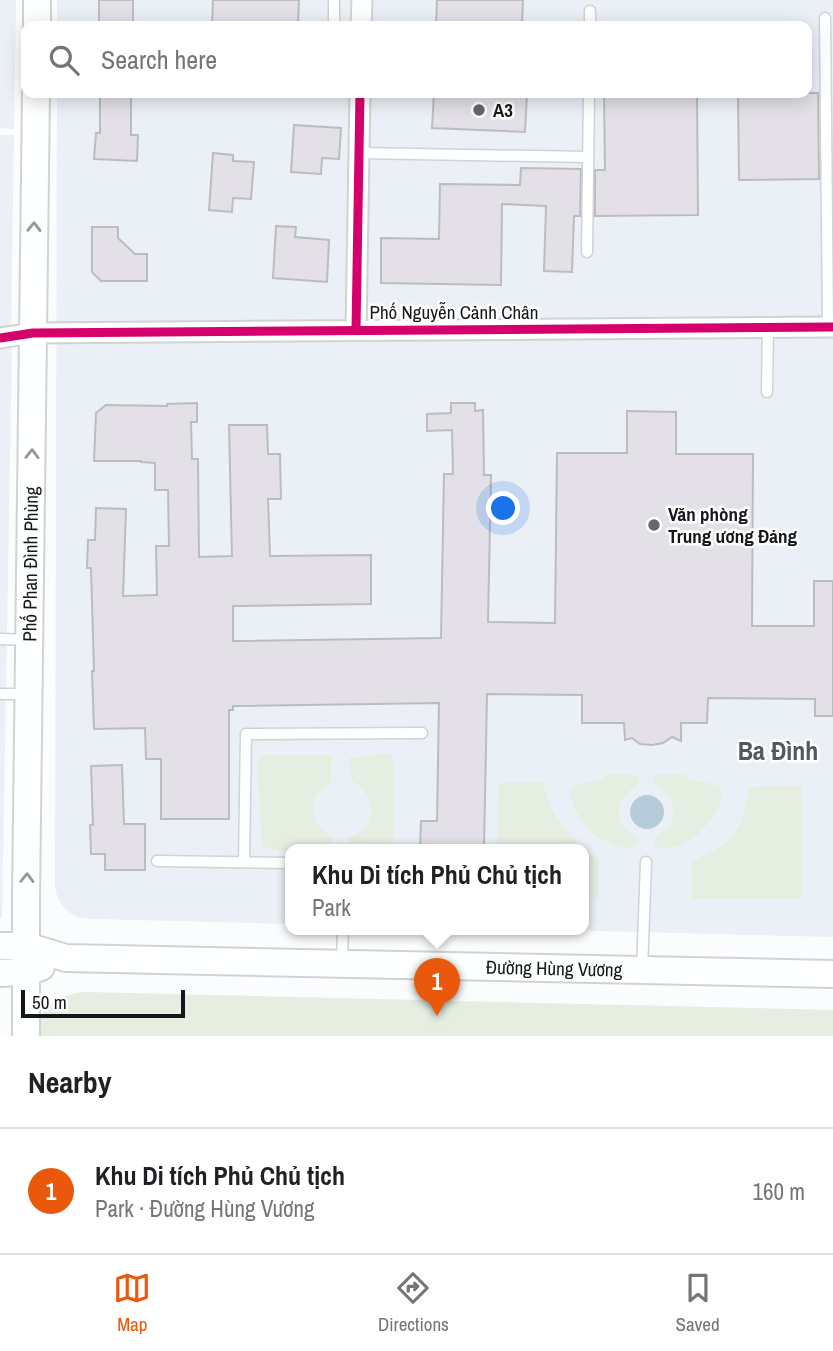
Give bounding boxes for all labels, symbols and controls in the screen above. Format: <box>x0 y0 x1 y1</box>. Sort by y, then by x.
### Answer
search box <box>21 21 812 98</box>
icon: search <box>45 41 83 79</box>
text: Search here <box>101 42 217 77</box>
place label: A3 <box>493 97 513 123</box>
marker: A3 <box>471 102 487 118</box>
one-way arrow <box>26 221 42 232</box>
street label: Phố Nguyễn Cảnh Chân <box>370 299 538 325</box>
one-way arrow <box>24 449 39 460</box>
street label: Phố Phan Đình Phùng <box>16 486 44 642</box>
your location <box>486 491 520 525</box>
place label: Văn phòng Trung ương Đảng <box>668 501 797 549</box>
marker: Văn phòng Trung ương Đảng <box>646 517 662 533</box>
district label: Ba Đình <box>738 733 818 768</box>
popup <box>285 844 589 935</box>
text: Khu Di tích Phủ Chủ tịch <box>312 857 562 892</box>
one-way arrow <box>19 872 34 883</box>
text: Park <box>312 892 351 923</box>
street label: Đường Hùng Vương <box>486 954 623 983</box>
pin: 1 <box>414 958 460 1016</box>
scale bar <box>21 987 186 1019</box>
text: 50 m <box>32 989 67 1015</box>
text: Nearby <box>28 1062 111 1102</box>
text: Khu Di tích Phủ Chủ tịch <box>95 1158 345 1193</box>
text: 1 <box>46 1176 56 1207</box>
text: 160 m <box>753 1176 805 1207</box>
text: Park · Đường Hùng Vương <box>95 1193 315 1224</box>
tab: Map <box>113 1269 151 1337</box>
tab: Directions <box>378 1269 449 1337</box>
tab: Saved <box>676 1269 720 1337</box>

